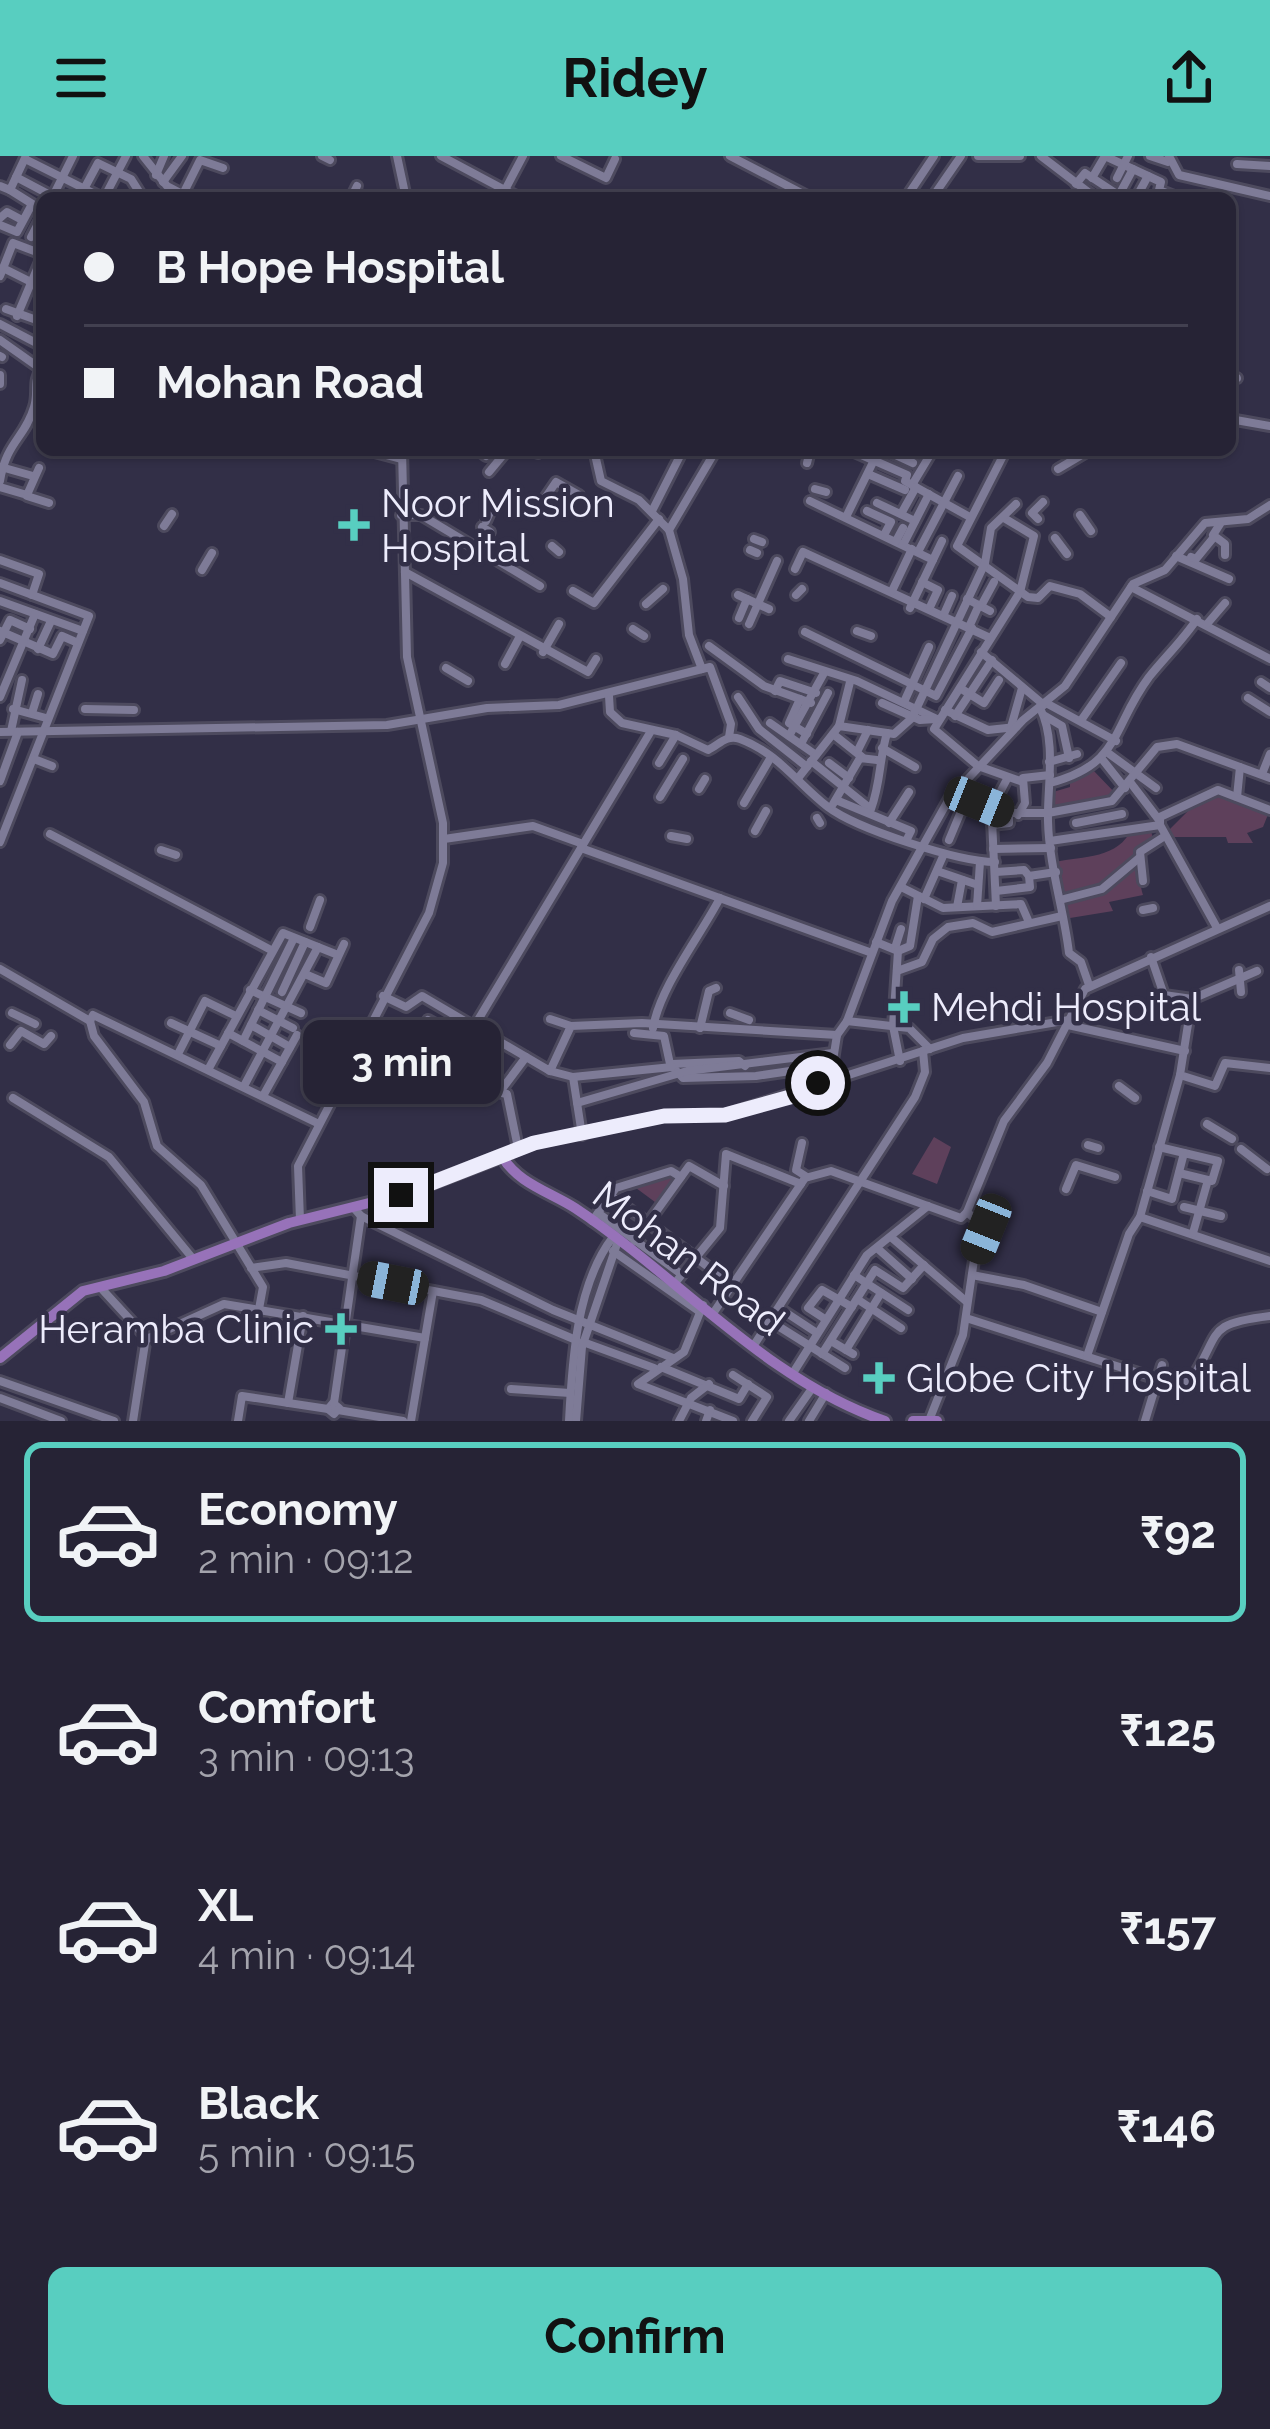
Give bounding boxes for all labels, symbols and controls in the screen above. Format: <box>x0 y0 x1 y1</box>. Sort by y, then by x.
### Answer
icon: menu <box>48 45 114 111</box>
icon: share <box>1156 45 1222 111</box>
text: Ridey <box>562 46 708 110</box>
text: B Hope Hospital <box>156 241 504 294</box>
text: Mohan Road <box>156 356 424 409</box>
place label: Noor Mission Hospital <box>381 480 615 571</box>
marker: Noor Mission Hospital <box>338 509 370 541</box>
car <box>939 772 1019 832</box>
place label: Mehdi Hospital <box>931 984 1202 1030</box>
marker: Mehdi Hospital <box>888 991 920 1023</box>
callout: 3 min <box>302 1021 500 1105</box>
text: 3 min <box>352 1039 452 1085</box>
route start <box>791 1056 845 1110</box>
route end <box>374 1168 428 1222</box>
street label: Mohan Road <box>584 1171 794 1345</box>
car <box>956 1189 1016 1269</box>
car <box>354 1258 432 1308</box>
place label: Heramba Clinic <box>38 1306 314 1352</box>
marker: Heramba Clinic <box>325 1313 357 1345</box>
place label: Globe City Hospital <box>906 1355 1251 1401</box>
marker: Globe City Hospital <box>863 1362 895 1394</box>
icon: car <box>54 1478 162 1586</box>
text: Economy <box>198 1483 398 1536</box>
text: ₹92 <box>1140 1506 1216 1559</box>
text: 2 min · 09:12 <box>198 1536 414 1582</box>
icon: car <box>54 1676 162 1784</box>
text: Comfort <box>198 1681 376 1734</box>
text: ₹125 <box>1119 1704 1216 1757</box>
text: 3 min · 09:13 <box>198 1734 415 1780</box>
icon: car <box>54 1874 162 1982</box>
text: XL <box>198 1879 253 1932</box>
text: ₹157 <box>1120 1902 1216 1955</box>
text: 4 min · 09:14 <box>198 1932 416 1978</box>
icon: car <box>54 2072 162 2180</box>
text: Black <box>198 2077 319 2130</box>
text: ₹146 <box>1117 2100 1216 2153</box>
text: 5 min · 09:15 <box>198 2130 416 2176</box>
button: Confirm <box>48 2267 1222 2405</box>

